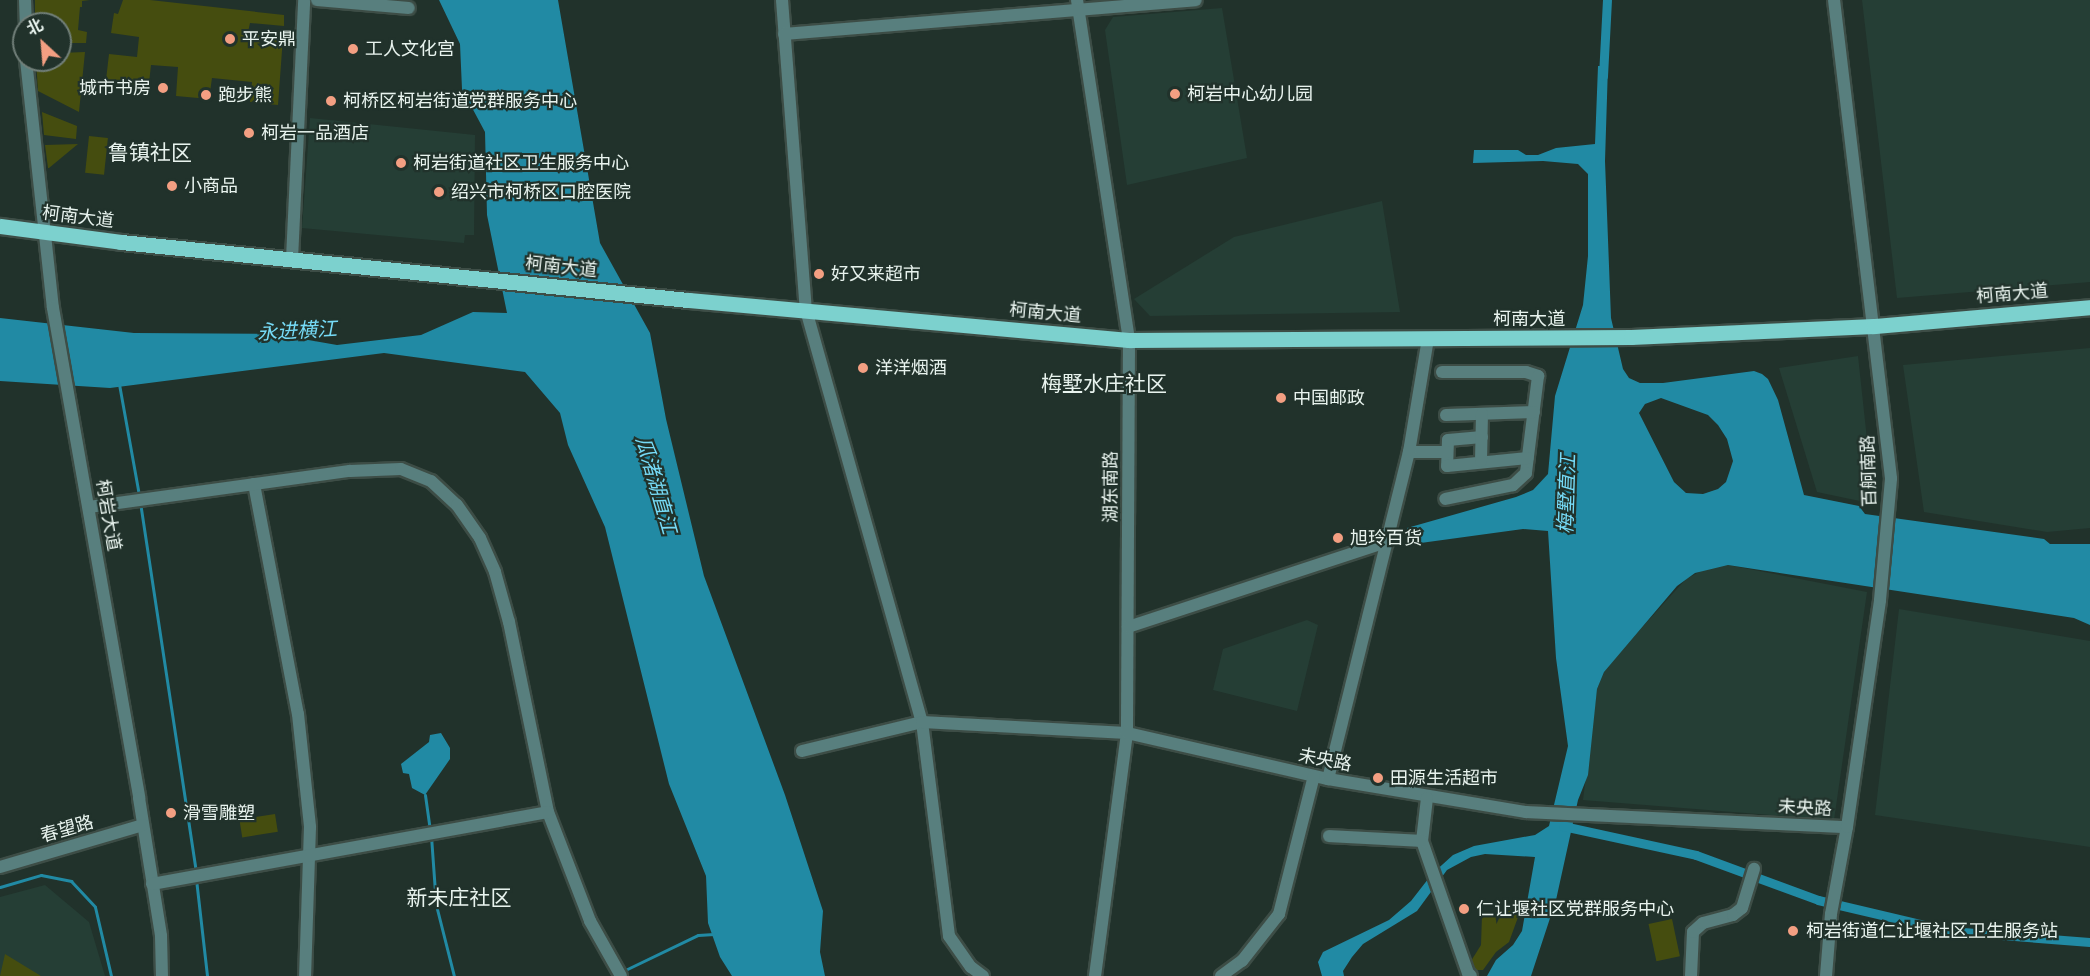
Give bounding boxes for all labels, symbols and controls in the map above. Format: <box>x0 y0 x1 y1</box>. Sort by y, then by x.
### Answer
north arrow <box>12 12 72 72</box>
text: 北 <box>23 15 46 39</box>
place label: 平安鼎 <box>242 28 296 50</box>
marker: 平安鼎 <box>223 32 237 46</box>
place label: 工人文化宫 <box>365 38 455 60</box>
marker: 工人文化宫 <box>346 42 360 56</box>
place label: 城市书房 <box>79 77 151 99</box>
marker: 城市书房 <box>156 81 170 95</box>
place label: 柯岩中心幼儿园 <box>1187 83 1313 105</box>
place label: 跑步熊 <box>218 84 272 106</box>
marker: 柯岩中心幼儿园 <box>1168 87 1182 101</box>
marker: 跑步熊 <box>199 88 213 102</box>
place label: 柯桥区柯岩街道党群服务中心 <box>343 90 577 112</box>
marker: 柯桥区柯岩街道党群服务中心 <box>324 94 338 108</box>
place label: 柯岩一品酒店 <box>261 122 369 144</box>
marker: 柯岩一品酒店 <box>242 126 256 140</box>
district label: 鲁镇社区 <box>108 140 192 166</box>
place label: 柯岩街道社区卫生服务中心 <box>413 152 629 174</box>
marker: 柯岩街道社区卫生服务中心 <box>394 156 408 170</box>
place label: 小商品 <box>184 175 238 197</box>
marker: 小商品 <box>165 179 179 193</box>
place label: 绍兴市柯桥区口腔医院 <box>451 181 631 203</box>
marker: 绍兴市柯桥区口腔医院 <box>432 185 446 199</box>
street label: 柯南大道 <box>41 202 115 232</box>
street label: 柯南大道 <box>524 252 598 282</box>
place label: 好又来超市 <box>831 263 921 285</box>
marker: 好又来超市 <box>812 267 826 281</box>
street label: 柯南大道 <box>1975 280 2049 308</box>
street label: 柯南大道 <box>1008 299 1082 327</box>
street label: 柯南大道 <box>1493 308 1565 330</box>
water label: 永进横江 <box>256 317 338 345</box>
place label: 洋洋烟酒 <box>875 357 947 379</box>
marker: 洋洋烟酒 <box>856 361 870 375</box>
district label: 梅墅水庄社区 <box>1041 371 1167 397</box>
place label: 中国邮政 <box>1293 387 1365 409</box>
marker: 中国邮政 <box>1274 391 1288 405</box>
water label: 瓜渚湖直江 <box>631 434 681 536</box>
street label: 百舸南路 <box>1857 435 1881 507</box>
street label: 湖东南路 <box>1100 451 1122 523</box>
water label: 梅墅直江 <box>1554 454 1580 534</box>
street label: 柯岩大道 <box>91 478 125 552</box>
place label: 旭玲百货 <box>1350 527 1422 549</box>
marker: 旭玲百货 <box>1331 531 1345 545</box>
street label: 未央路 <box>1296 744 1354 776</box>
place label: 田源生活超市 <box>1390 767 1498 789</box>
marker: 田源生活超市 <box>1371 771 1385 785</box>
street label: 未央路 <box>1777 796 1833 820</box>
place label: 滑雪雕塑 <box>183 802 255 824</box>
marker: 滑雪雕塑 <box>164 806 178 820</box>
street label: 春望路 <box>38 811 96 847</box>
district label: 新未庄社区 <box>407 885 511 911</box>
place label: 仁让堰社区党群服务中心 <box>1476 898 1674 920</box>
marker: 仁让堰社区党群服务中心 <box>1457 902 1471 916</box>
place label: 柯岩街道仁让堰社区卫生服务站 <box>1806 920 2058 942</box>
marker: 柯岩街道仁让堰社区卫生服务站 <box>1784 922 1802 940</box>

